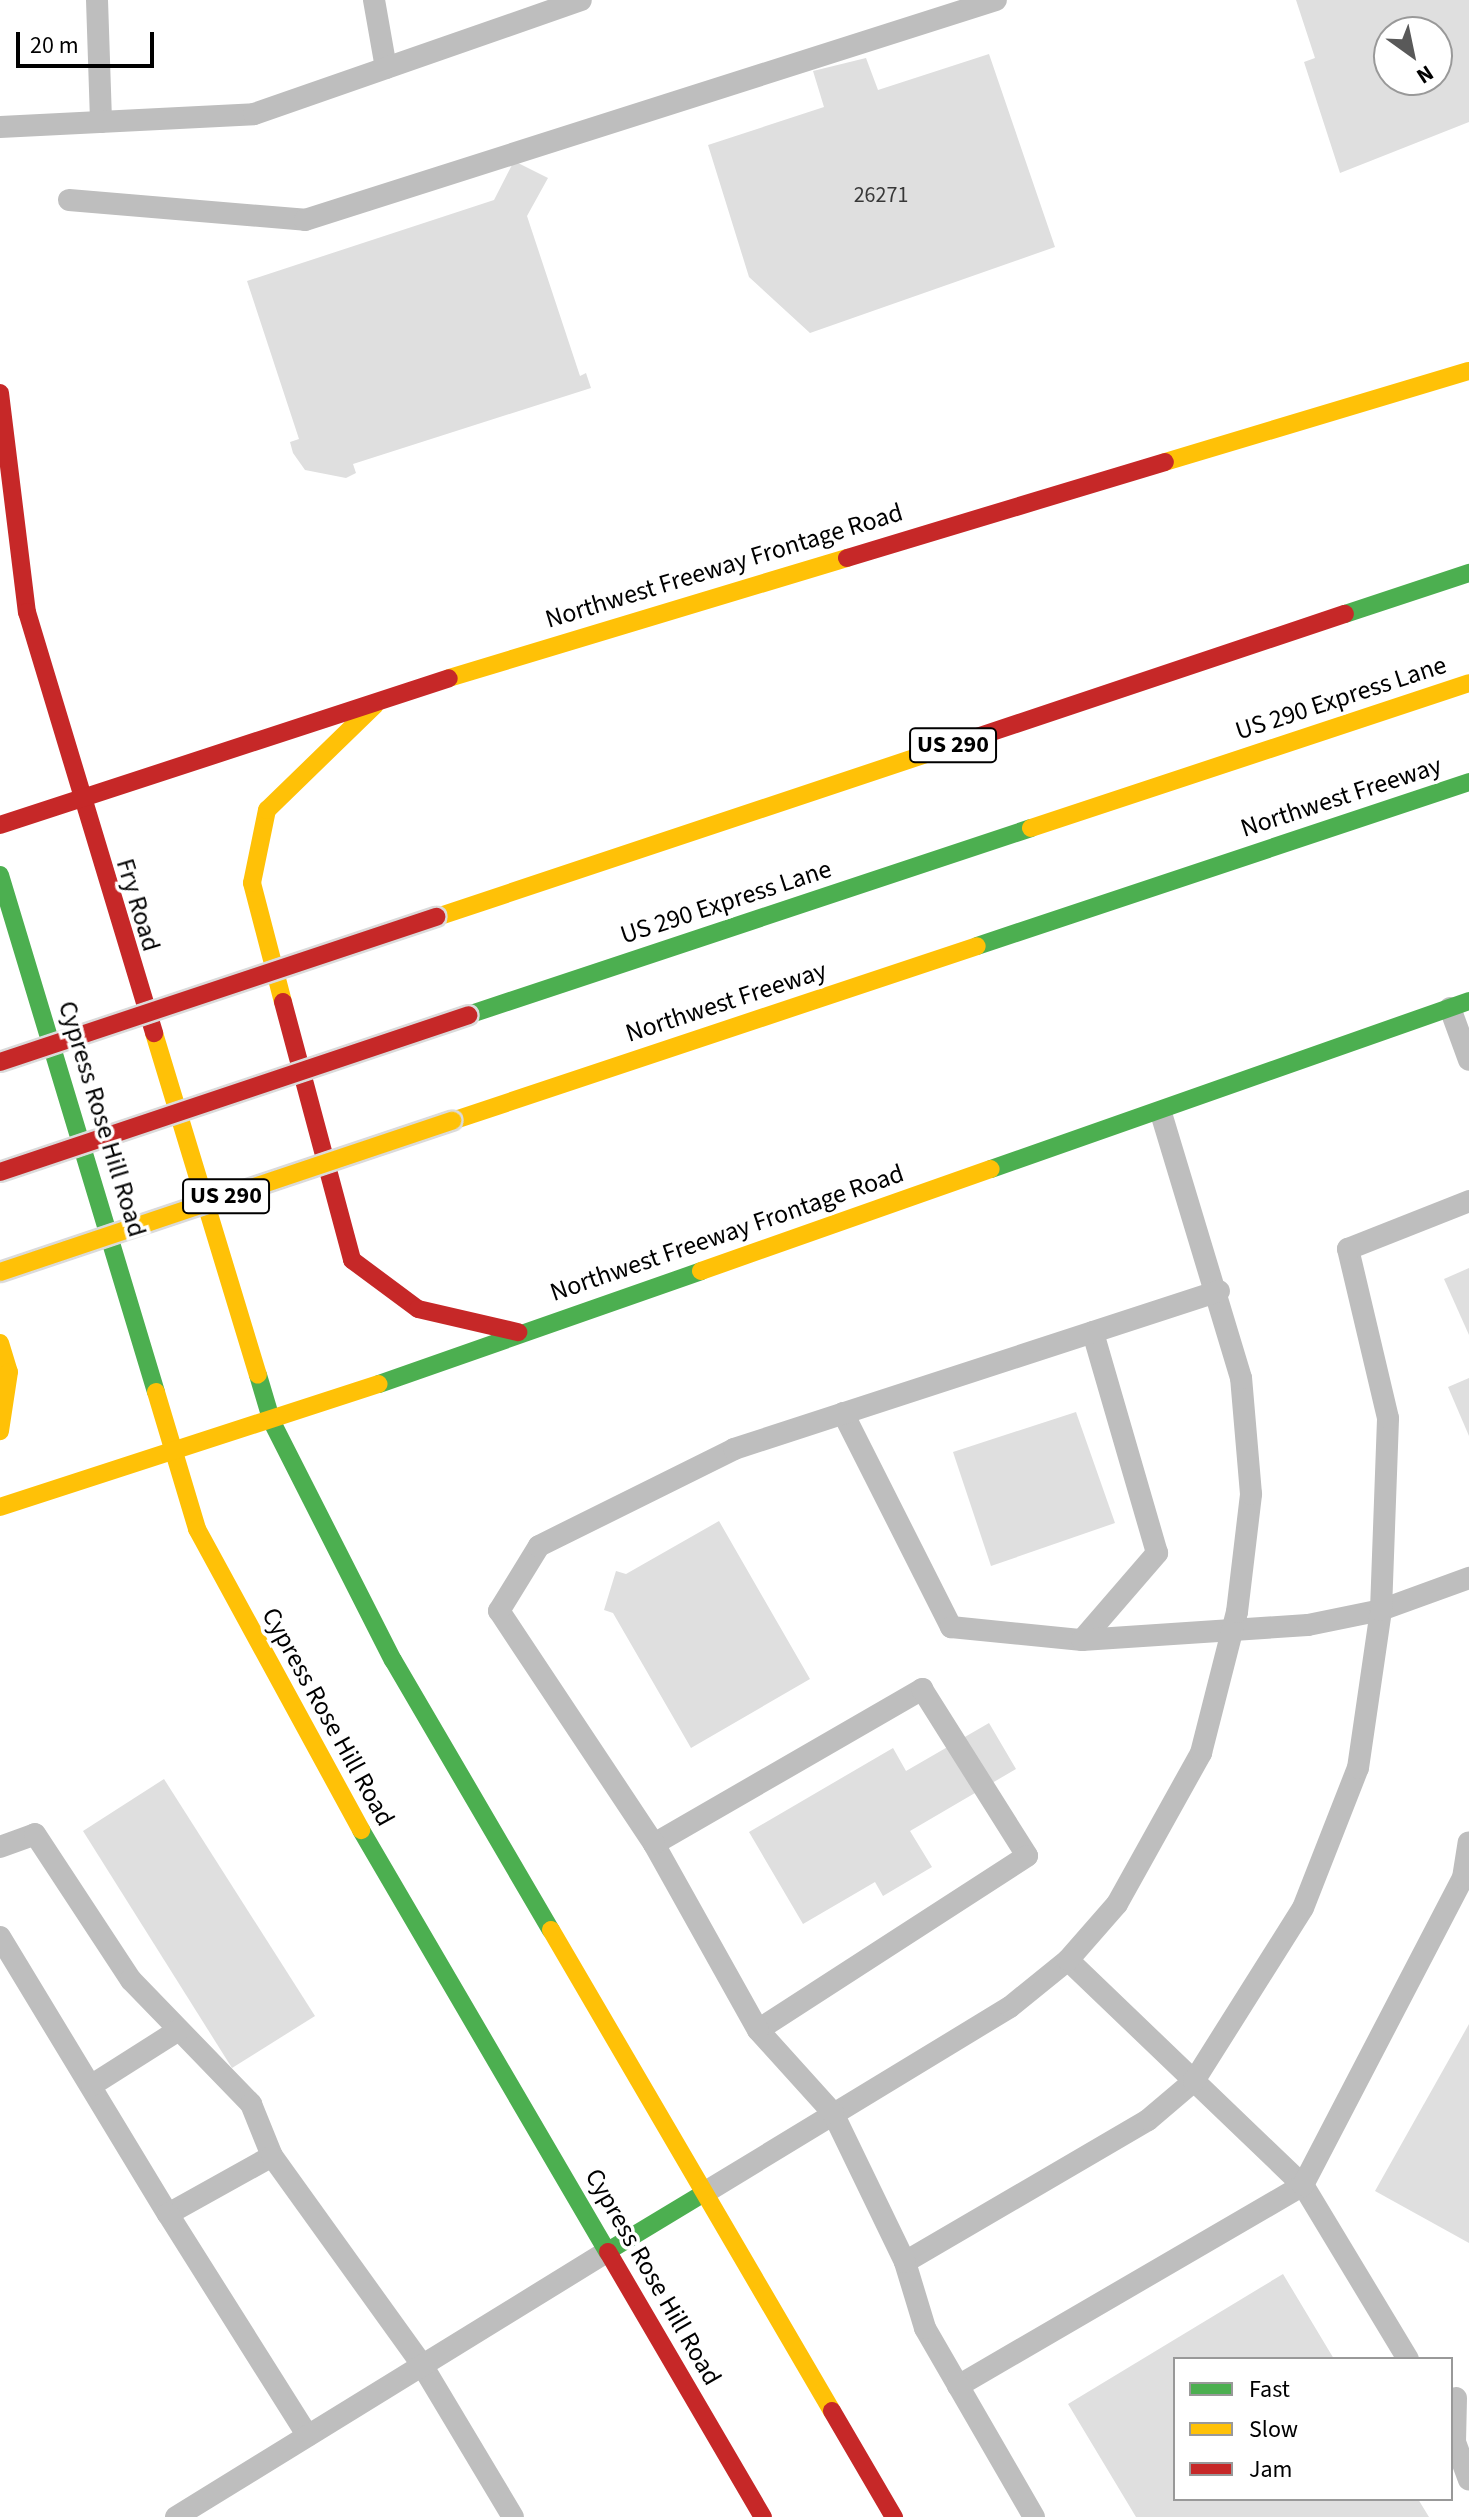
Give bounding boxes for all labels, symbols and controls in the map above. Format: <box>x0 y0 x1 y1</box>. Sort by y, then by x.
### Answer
scale bar <box>20 16 158 66</box>
north arrow <box>1373 16 1453 96</box>
text: 20 m <box>30 28 79 63</box>
text: N <box>1410 57 1440 92</box>
house number: 26271 <box>854 183 908 209</box>
street label: Northwest Freeway Frontage Road <box>542 497 906 635</box>
street label: US 290 Express Lane <box>1232 649 1450 747</box>
road number: US 290 <box>909 725 997 765</box>
street label: Northwest Freeway <box>1237 750 1445 844</box>
street label: US 290 Express Lane <box>617 853 835 951</box>
street label: Fry Road <box>109 855 167 955</box>
street label: Northwest Freeway <box>622 955 830 1049</box>
street label: Cypress Rose Hill Road <box>51 997 153 1241</box>
street label: Northwest Freeway Frontage Road <box>546 1158 908 1308</box>
road number: US 290 <box>182 1176 270 1216</box>
street label: Cypress Rose Hill Road <box>255 1602 401 1832</box>
street label: Cypress Rose Hill Road <box>578 2163 728 2391</box>
legend <box>1173 2357 1453 2501</box>
text: Fast <box>1249 2372 1290 2407</box>
text: Slow <box>1249 2412 1298 2447</box>
text: Jam <box>1249 2452 1293 2487</box>

